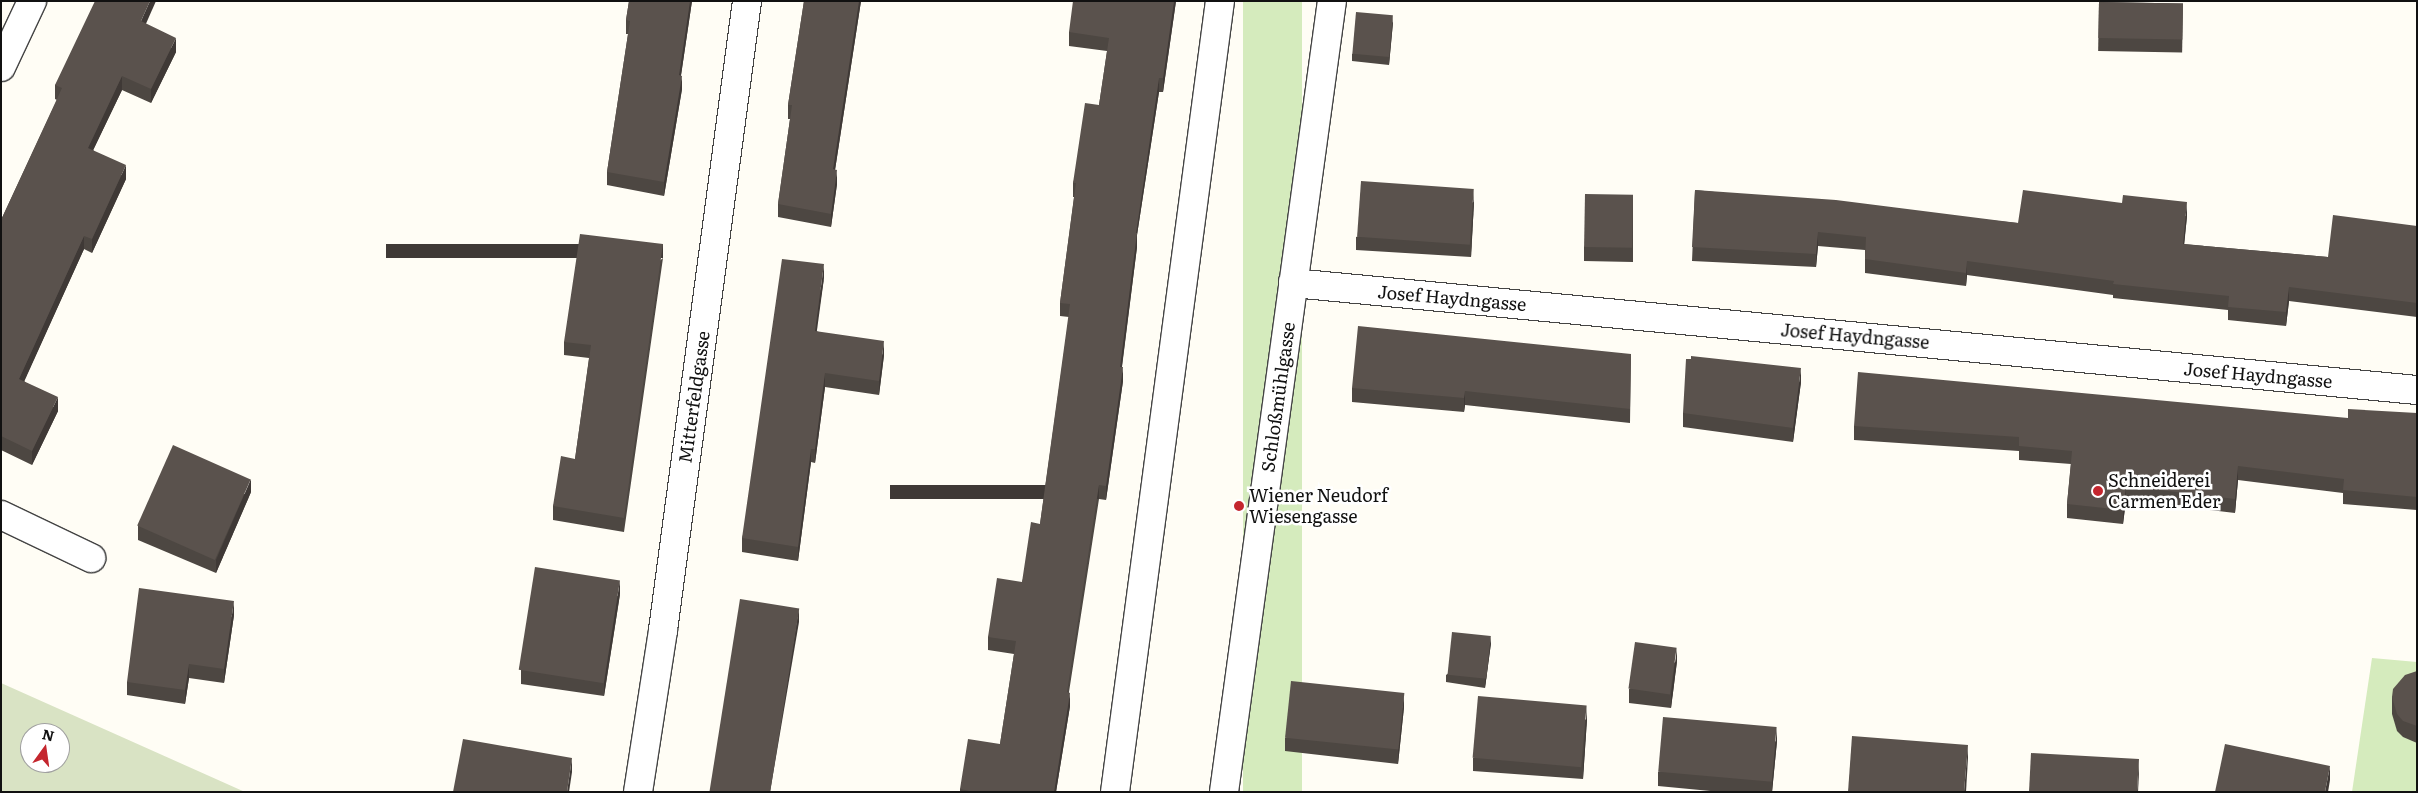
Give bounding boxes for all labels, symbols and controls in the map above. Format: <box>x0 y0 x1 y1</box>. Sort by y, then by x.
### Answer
street label: Josef Haydngasse <box>1377 281 1527 315</box>
street label: Josef Haydngasse <box>1780 319 1930 353</box>
street label: Schloßmühlgasse <box>1257 320 1299 474</box>
street label: Mitterfeldgasse <box>674 330 714 464</box>
street label: Josef Haydngasse <box>2183 358 2333 392</box>
place label: Schneiderei Carmen Eder <box>2108 470 2220 512</box>
place label: Wiener Neudorf Wiesengasse <box>1249 485 1388 528</box>
marker: Schneiderei Carmen Eder <box>2092 485 2104 497</box>
marker: Wiener Neudorf Wiesengasse <box>1233 500 1245 512</box>
north arrow <box>20 723 70 773</box>
text: N <box>40 723 57 746</box>

